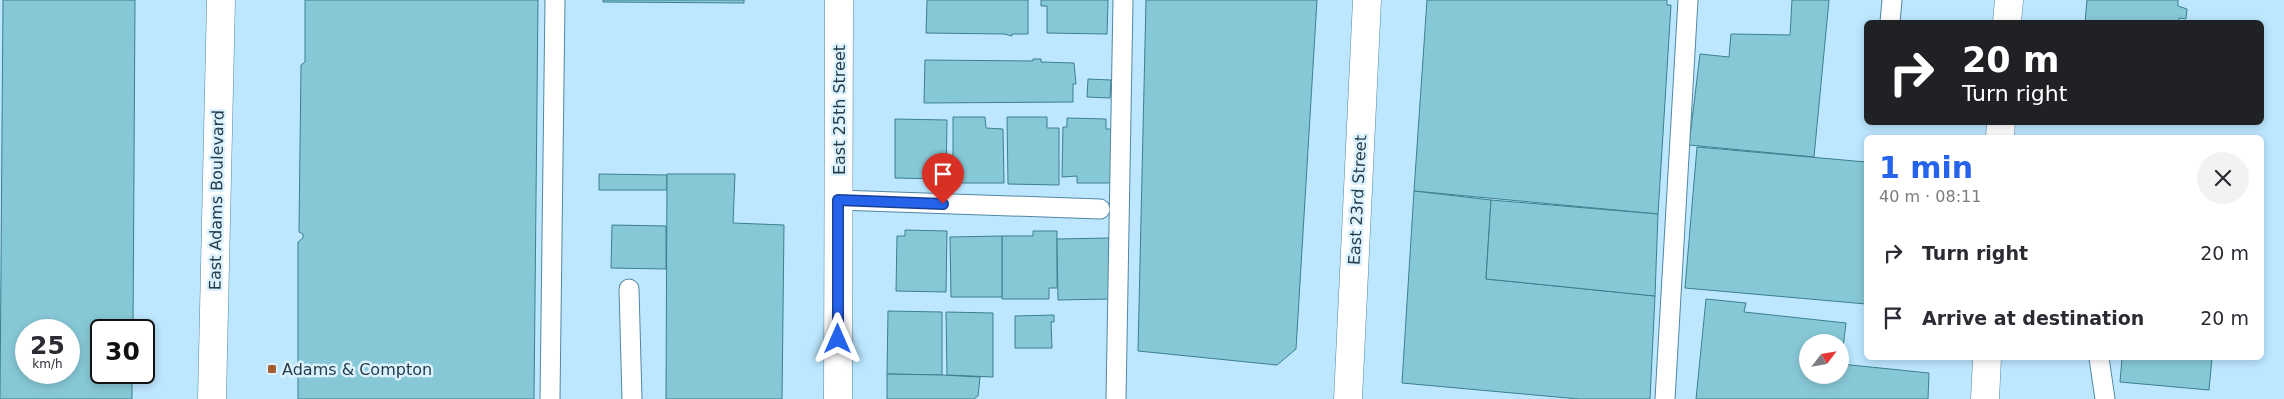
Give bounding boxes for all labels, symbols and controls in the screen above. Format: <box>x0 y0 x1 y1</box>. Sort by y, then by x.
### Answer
icon: right <box>1879 40 1944 105</box>
text: 20 m <box>1962 40 2059 80</box>
street label: East 25th Street <box>830 45 849 175</box>
text: Turn right <box>1962 81 2067 106</box>
street label: East Adams Boulevard <box>205 110 228 290</box>
street label: East 23rd Street <box>1345 135 1370 265</box>
text: 1 min <box>1879 150 1973 185</box>
button: close <box>2197 152 2249 204</box>
pin <box>922 153 964 204</box>
icon: arrive <box>929 160 957 188</box>
text: 40 m · 08:11 <box>1879 187 1981 206</box>
icon: right <box>1879 239 1907 267</box>
text: Turn right <box>1922 242 2028 264</box>
text: 20 m <box>2200 242 2249 264</box>
icon: arrive <box>1879 304 1907 332</box>
text: Arrive at destination <box>1922 307 2144 329</box>
text: 20 m <box>2200 307 2249 329</box>
position arrow <box>811 312 863 364</box>
speed limit sign: 30 <box>90 319 155 384</box>
text: 25 <box>30 331 65 360</box>
north arrow <box>1799 334 1849 384</box>
map controls <box>1799 334 1849 384</box>
text: km/h <box>32 357 63 371</box>
place label: Adams & Compton <box>282 360 432 379</box>
marker: Adams & Compton <box>266 363 278 375</box>

